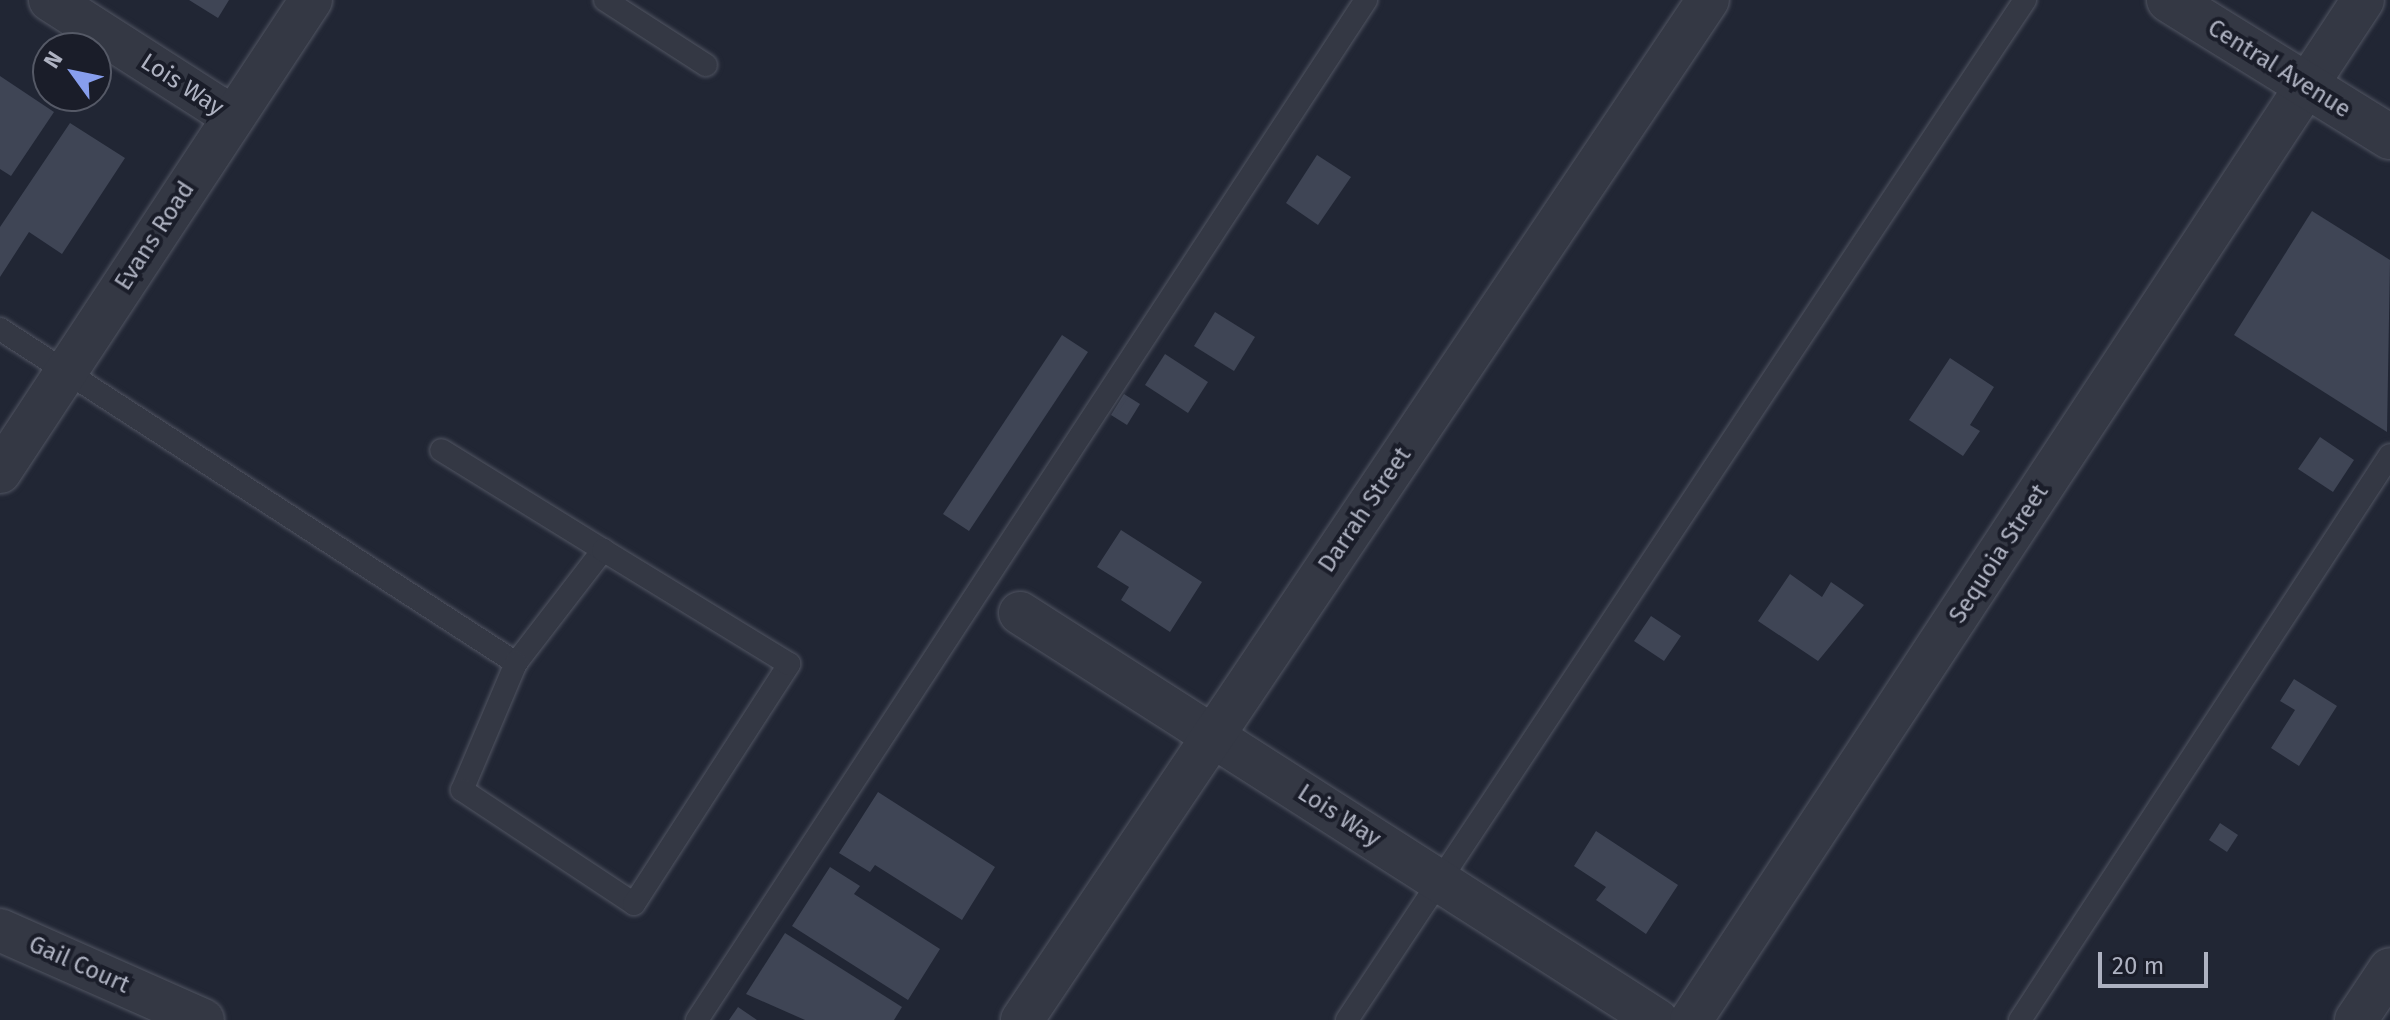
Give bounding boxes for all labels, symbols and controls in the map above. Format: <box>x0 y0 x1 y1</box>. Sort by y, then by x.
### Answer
street label: Central Avenue <box>2202 14 2356 124</box>
north arrow <box>32 32 112 112</box>
text: N <box>38 46 68 73</box>
street label: Lois Way <box>135 48 229 122</box>
street label: Evans Road <box>109 176 201 296</box>
street label: Darrah Street <box>1313 442 1417 578</box>
street label: Sequoia Street <box>1943 479 2055 629</box>
street label: Lois Way <box>1292 779 1386 853</box>
street label: Gail Court <box>24 930 134 1000</box>
scale bar <box>2102 936 2212 986</box>
text: 20 m <box>2112 952 2164 980</box>

